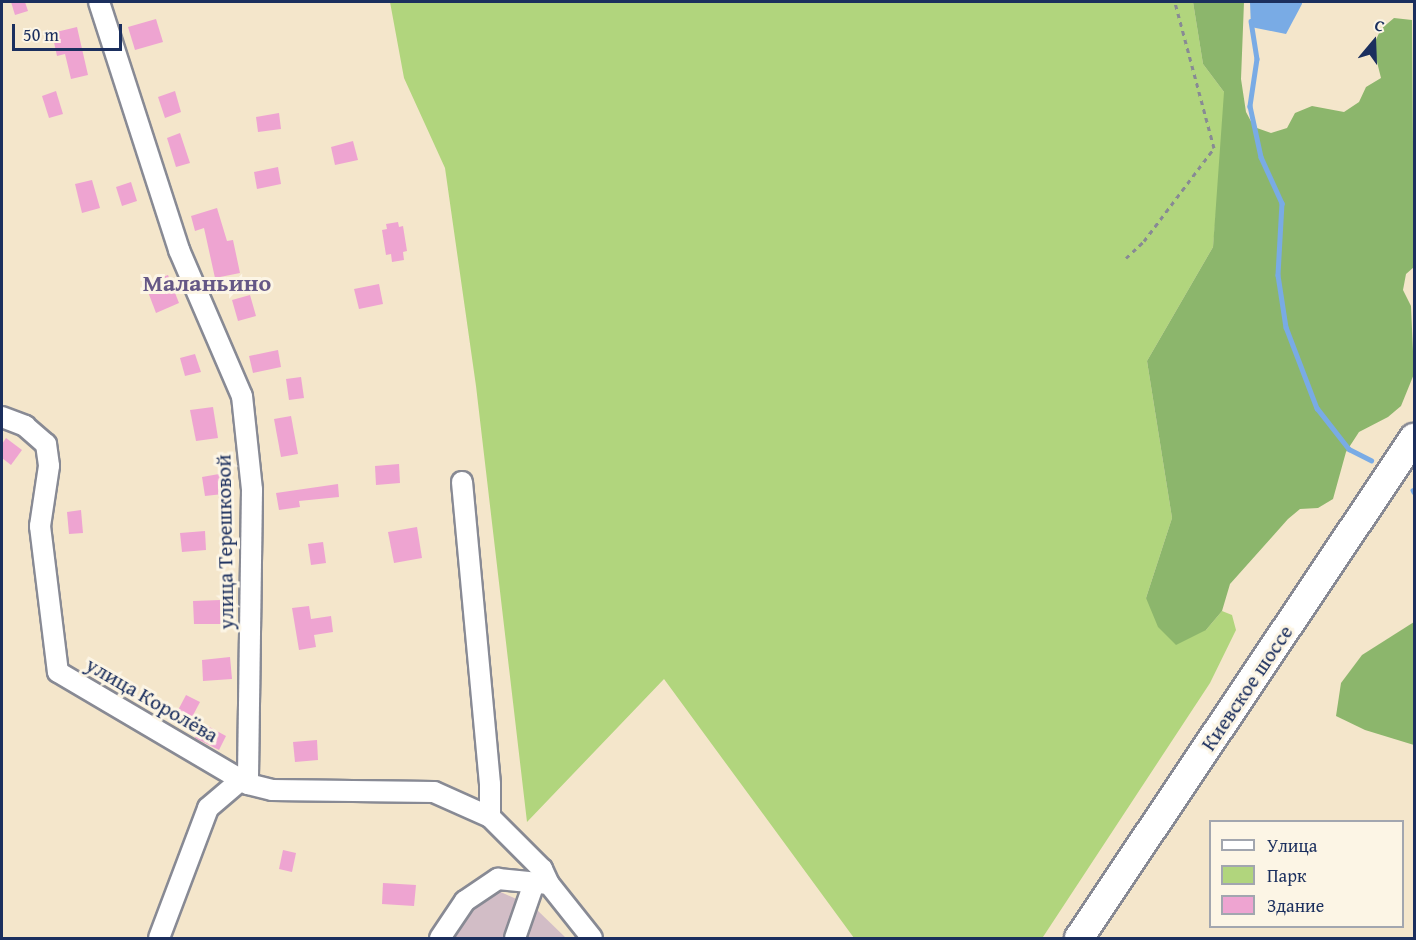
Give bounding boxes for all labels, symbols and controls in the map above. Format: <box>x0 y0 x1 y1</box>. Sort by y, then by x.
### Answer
scale bar <box>15 12 124 50</box>
north arrow <box>1344 12 1404 72</box>
text: С <box>1372 12 1388 38</box>
text: 50 m <box>23 21 59 48</box>
district label: Маланьино <box>143 269 271 297</box>
street label: улица Терешковой <box>211 454 239 630</box>
street label: Киевское шоссе <box>1196 620 1298 756</box>
street label: улица Королёва <box>81 652 223 748</box>
legend <box>1209 820 1404 928</box>
text: Улица <box>1267 832 1317 859</box>
text: Парк <box>1267 862 1306 889</box>
text: Здание <box>1267 892 1324 919</box>

